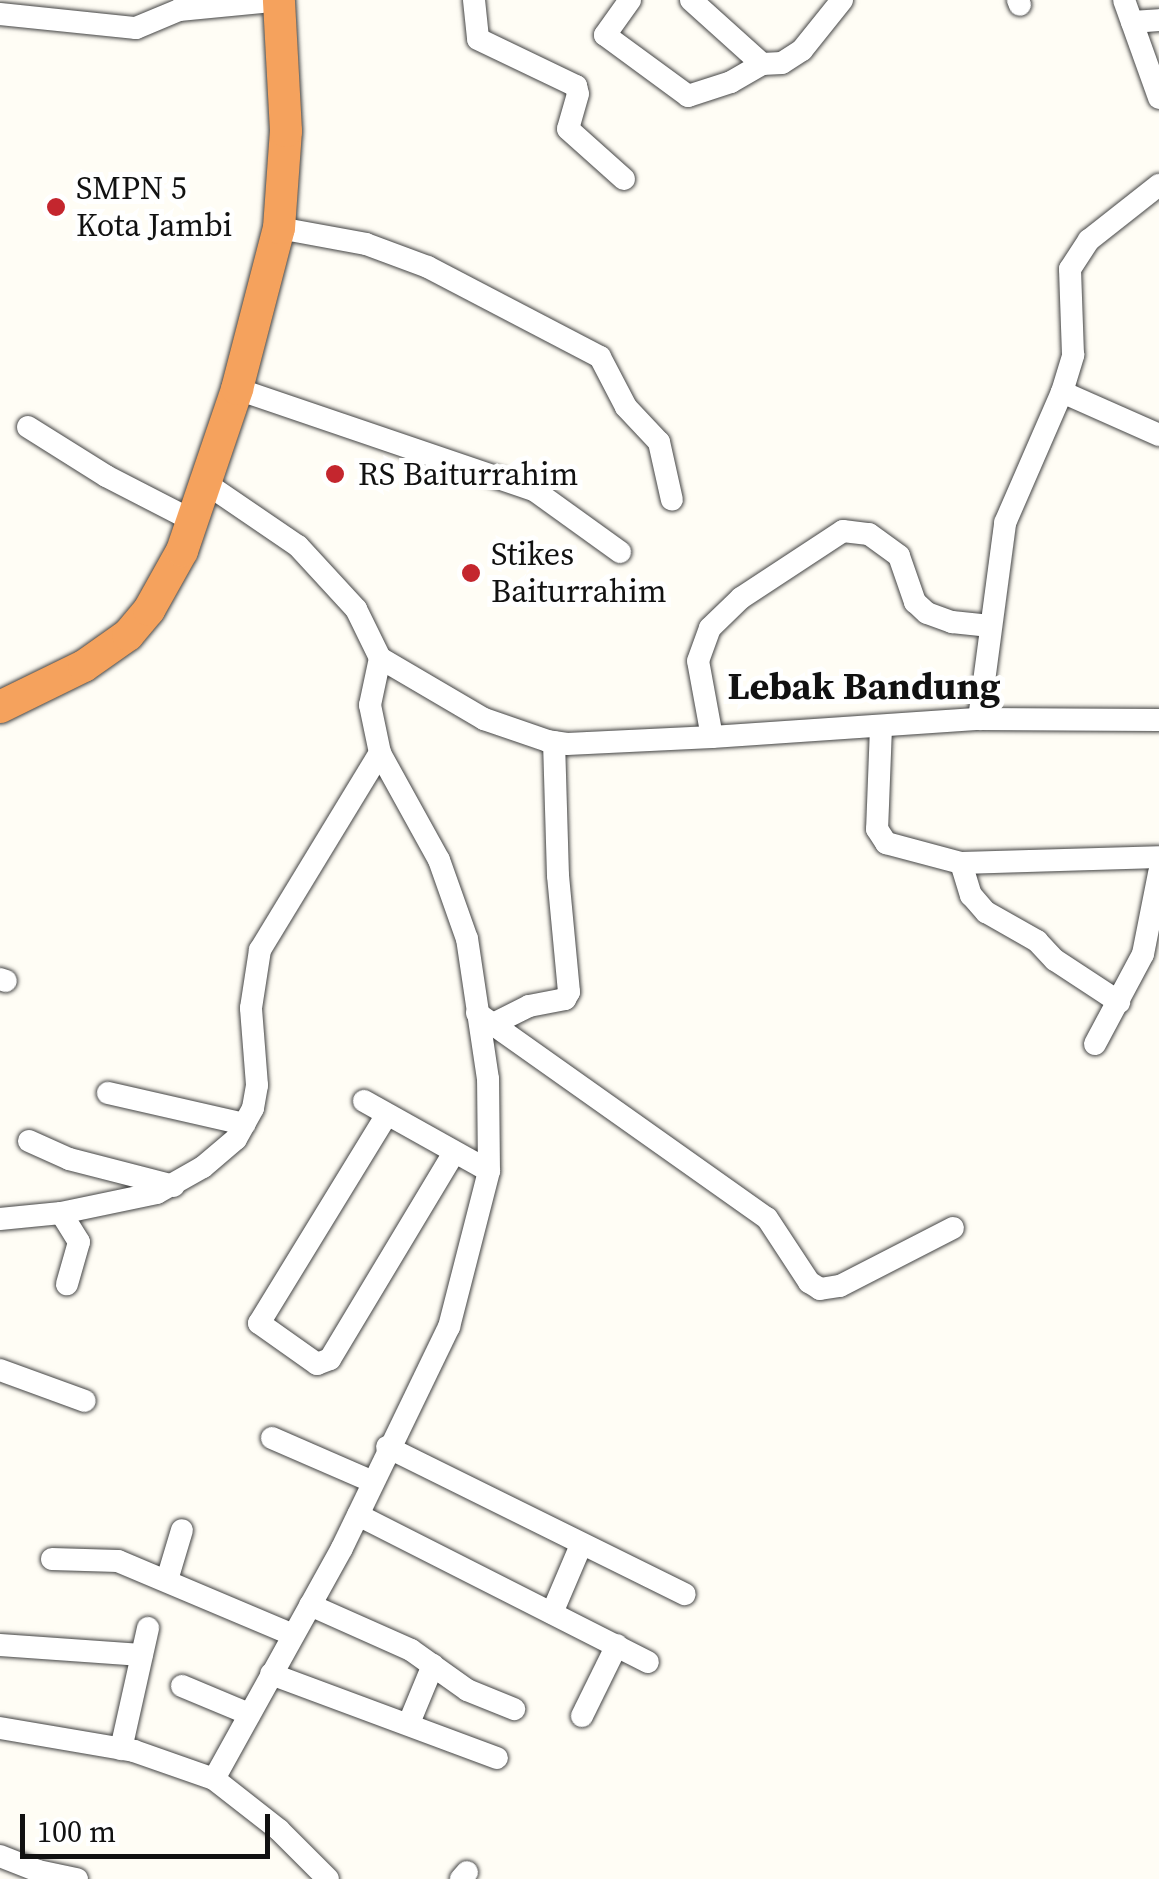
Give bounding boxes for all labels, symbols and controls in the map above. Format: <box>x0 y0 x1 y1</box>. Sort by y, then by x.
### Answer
place label: SMPN 5 Kota Jambi <box>76 170 232 245</box>
marker: SMPN 5 Kota Jambi <box>45 196 67 218</box>
place label: RS Baiturrahim <box>358 455 578 493</box>
marker: RS Baiturrahim <box>322 461 348 487</box>
place label: Stikes Baiturrahim <box>491 536 667 611</box>
marker: Stikes Baiturrahim <box>460 562 482 584</box>
district label: Lebak Bandung <box>728 664 1000 710</box>
scale bar <box>25 1794 275 1856</box>
text: 100 m <box>37 1811 116 1852</box>

